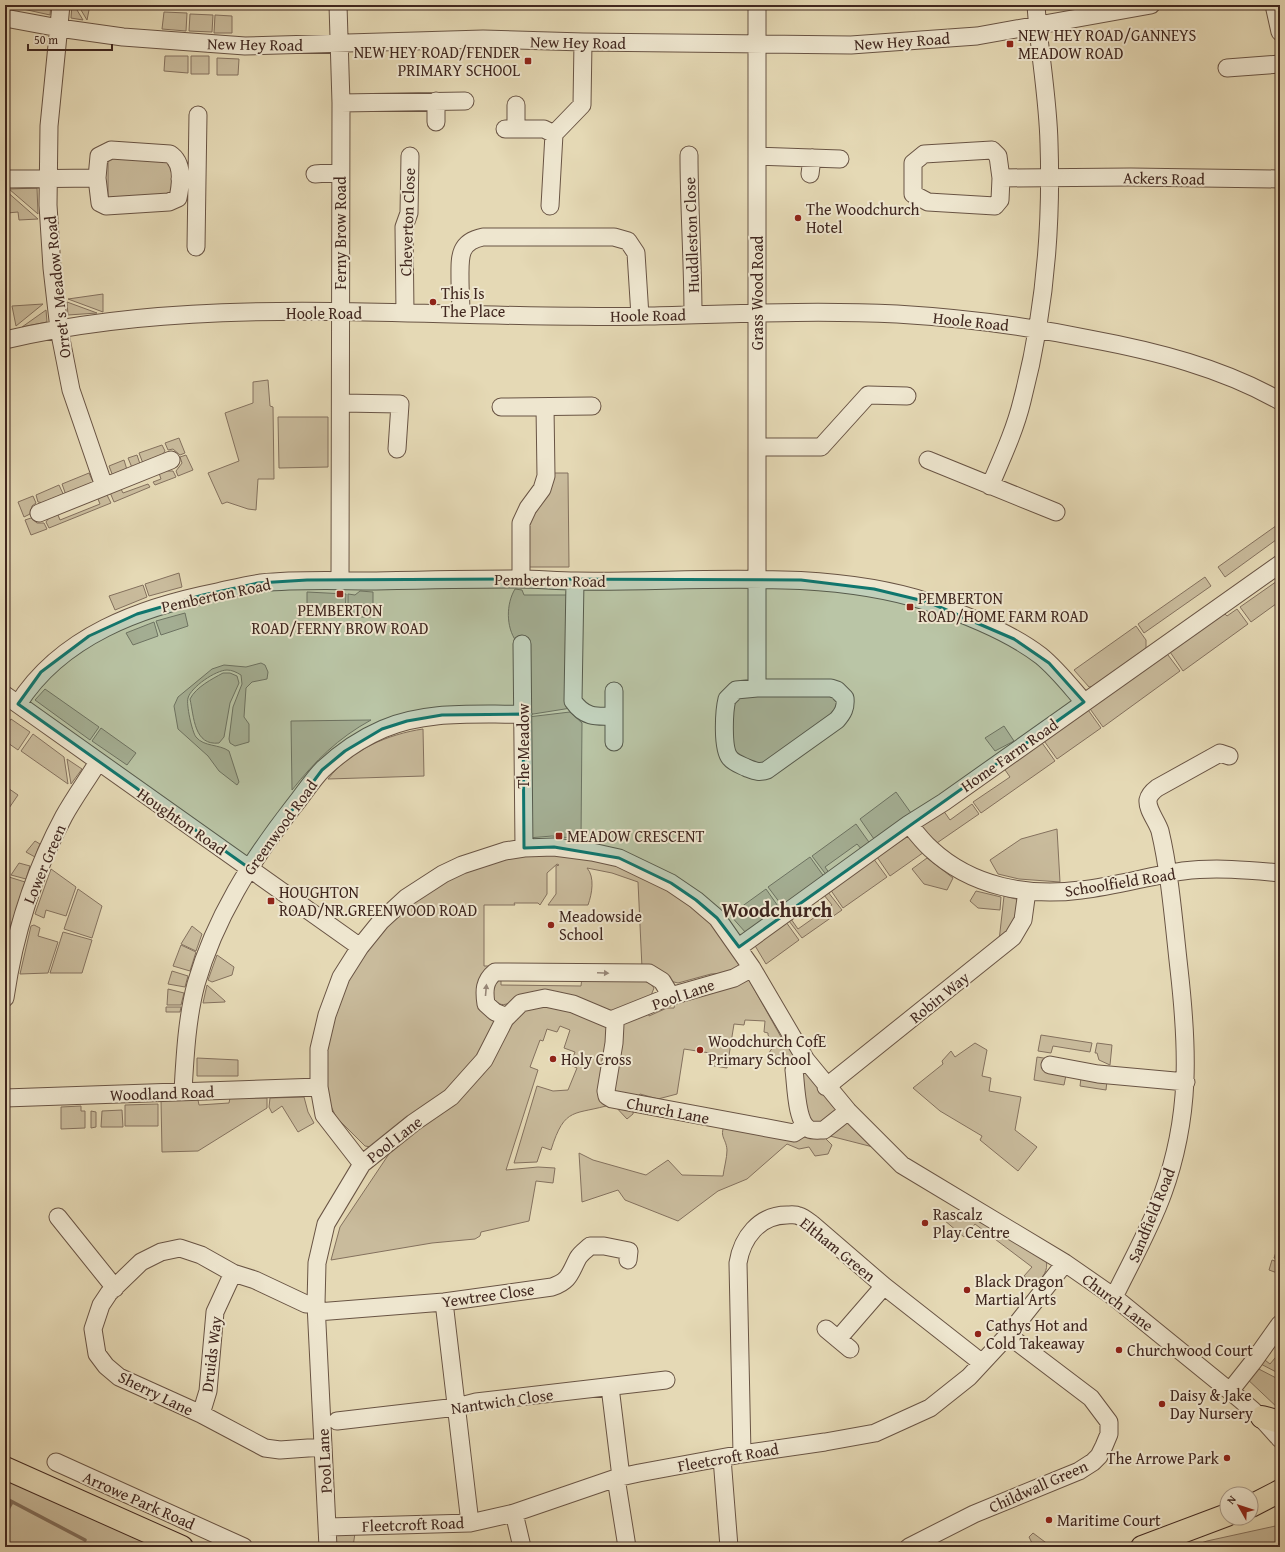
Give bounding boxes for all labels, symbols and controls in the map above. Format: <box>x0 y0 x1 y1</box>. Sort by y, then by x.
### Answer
place label: NEW HEY ROAD/GANNEYS MEADOW ROAD <box>1018 23 1196 65</box>
scale bar <box>28 26 112 52</box>
street label: New Hey Road <box>853 26 951 56</box>
street label: New Hey Road <box>530 29 627 55</box>
text: 50 m <box>34 31 58 48</box>
street label: New Hey Road <box>207 31 304 57</box>
marker: NEW HEY ROAD/GANNEYS MEADOW ROAD <box>1005 39 1015 49</box>
place label: NEW HEY ROAD/FENDER PRIMARY SCHOOL <box>354 40 521 82</box>
marker: NEW HEY ROAD/FENDER PRIMARY SCHOOL <box>523 56 533 66</box>
street label: Ackers Road <box>1123 165 1206 191</box>
street label: Cheverton Close <box>393 167 421 277</box>
street label: Ferny Brow Road <box>328 176 352 290</box>
street label: Huddleston Close <box>677 176 705 294</box>
place label: The Woodchurch Hotel <box>806 197 920 239</box>
marker: The Woodchurch Hotel <box>793 213 803 223</box>
street label: Orret's Meadow Road <box>38 214 76 359</box>
street label: Grass Wood Road <box>745 235 769 350</box>
place label: This Is The Place <box>441 281 505 323</box>
marker: This Is The Place <box>428 297 438 307</box>
street label: Hoole Road <box>286 301 362 325</box>
street label: Hoole Road <box>610 302 687 328</box>
street label: Hoole Road <box>932 305 1010 337</box>
street label: Pemberton Road <box>494 567 606 593</box>
street label: Pemberton Road <box>159 572 273 618</box>
place label: PEMBERTON ROAD/HOME FARM ROAD <box>918 586 1089 628</box>
marker: PEMBERTON ROAD/FERNY BROW ROAD <box>335 589 345 599</box>
place label: PEMBERTON ROAD/FERNY BROW ROAD <box>251 598 429 640</box>
marker: PEMBERTON ROAD/HOME FARM ROAD <box>905 602 915 612</box>
street label: The Meadow <box>511 703 535 789</box>
street label: Home Farm Road <box>955 712 1063 798</box>
street label: Greenwood Road <box>237 774 323 880</box>
street label: Houghton Road <box>132 781 232 861</box>
street label: Lower Green <box>17 821 71 907</box>
place label: MEADOW CRESCENT <box>567 824 705 848</box>
marker: MEADOW CRESCENT <box>554 831 564 841</box>
street label: Schoolfield Road <box>1063 861 1177 903</box>
place label: HOUGHTON ROAD/NR.GREENWOOD ROAD <box>279 880 477 922</box>
district label: Woodchurch <box>722 895 833 924</box>
marker: HOUGHTON ROAD/NR.GREENWOOD ROAD <box>266 896 276 906</box>
place label: Meadowside School <box>559 904 642 946</box>
marker: Meadowside School <box>546 920 556 930</box>
street label: Robin Way <box>904 965 974 1029</box>
one-way arrow <box>597 969 609 976</box>
street label: Pool Lane <box>648 972 718 1016</box>
one-way arrow <box>482 984 489 996</box>
place label: Woodchurch CofE Primary School <box>708 1029 826 1071</box>
marker: Woodchurch CofE Primary School <box>695 1045 705 1055</box>
place label: Holy Cross <box>561 1047 632 1071</box>
marker: Holy Cross <box>548 1054 558 1064</box>
street label: Woodland Road <box>109 1079 215 1107</box>
street label: Church Lane <box>625 1090 711 1130</box>
street label: Pool Lane <box>361 1110 427 1168</box>
street label: Sandfield Road <box>1121 1164 1181 1266</box>
place label: Rascalz Play Centre <box>933 1202 1010 1244</box>
street label: Eltham Green <box>795 1211 881 1287</box>
marker: Rascalz Play Centre <box>920 1218 930 1228</box>
street label: Church Lane <box>1077 1267 1159 1337</box>
place label: Black Dragon Martial Arts <box>975 1269 1063 1311</box>
street label: Yewtree Close <box>440 1277 536 1313</box>
marker: Black Dragon Martial Arts <box>962 1285 972 1295</box>
place label: Cathys Hot and Cold Takeaway <box>986 1313 1088 1355</box>
street label: Druids Way <box>194 1315 228 1393</box>
marker: Cathys Hot and Cold Takeaway <box>973 1329 983 1339</box>
place label: Churchwood Court <box>1127 1338 1253 1362</box>
marker: Churchwood Court <box>1114 1345 1124 1355</box>
street label: Sherry Lane <box>114 1364 198 1422</box>
street label: Nantwich Close <box>449 1382 555 1420</box>
place label: Daisy & Jake Day Nursery <box>1170 1383 1253 1425</box>
marker: Daisy & Jake Day Nursery <box>1157 1399 1167 1409</box>
street label: Pool Lane <box>310 1428 338 1494</box>
street label: Fleetcroft Road <box>676 1436 781 1478</box>
place label: The Arrowe Park <box>1106 1446 1220 1470</box>
street label: Childwall Green <box>985 1453 1091 1519</box>
marker: The Arrowe Park <box>1222 1453 1232 1463</box>
street label: Arrowe Park Road <box>79 1465 199 1536</box>
north arrow <box>1219 1486 1259 1526</box>
text: N <box>1223 1491 1240 1508</box>
place label: Maritime Court <box>1057 1508 1161 1532</box>
street label: Fleetcroft Road <box>361 1510 465 1538</box>
marker: Maritime Court <box>1044 1515 1054 1525</box>

